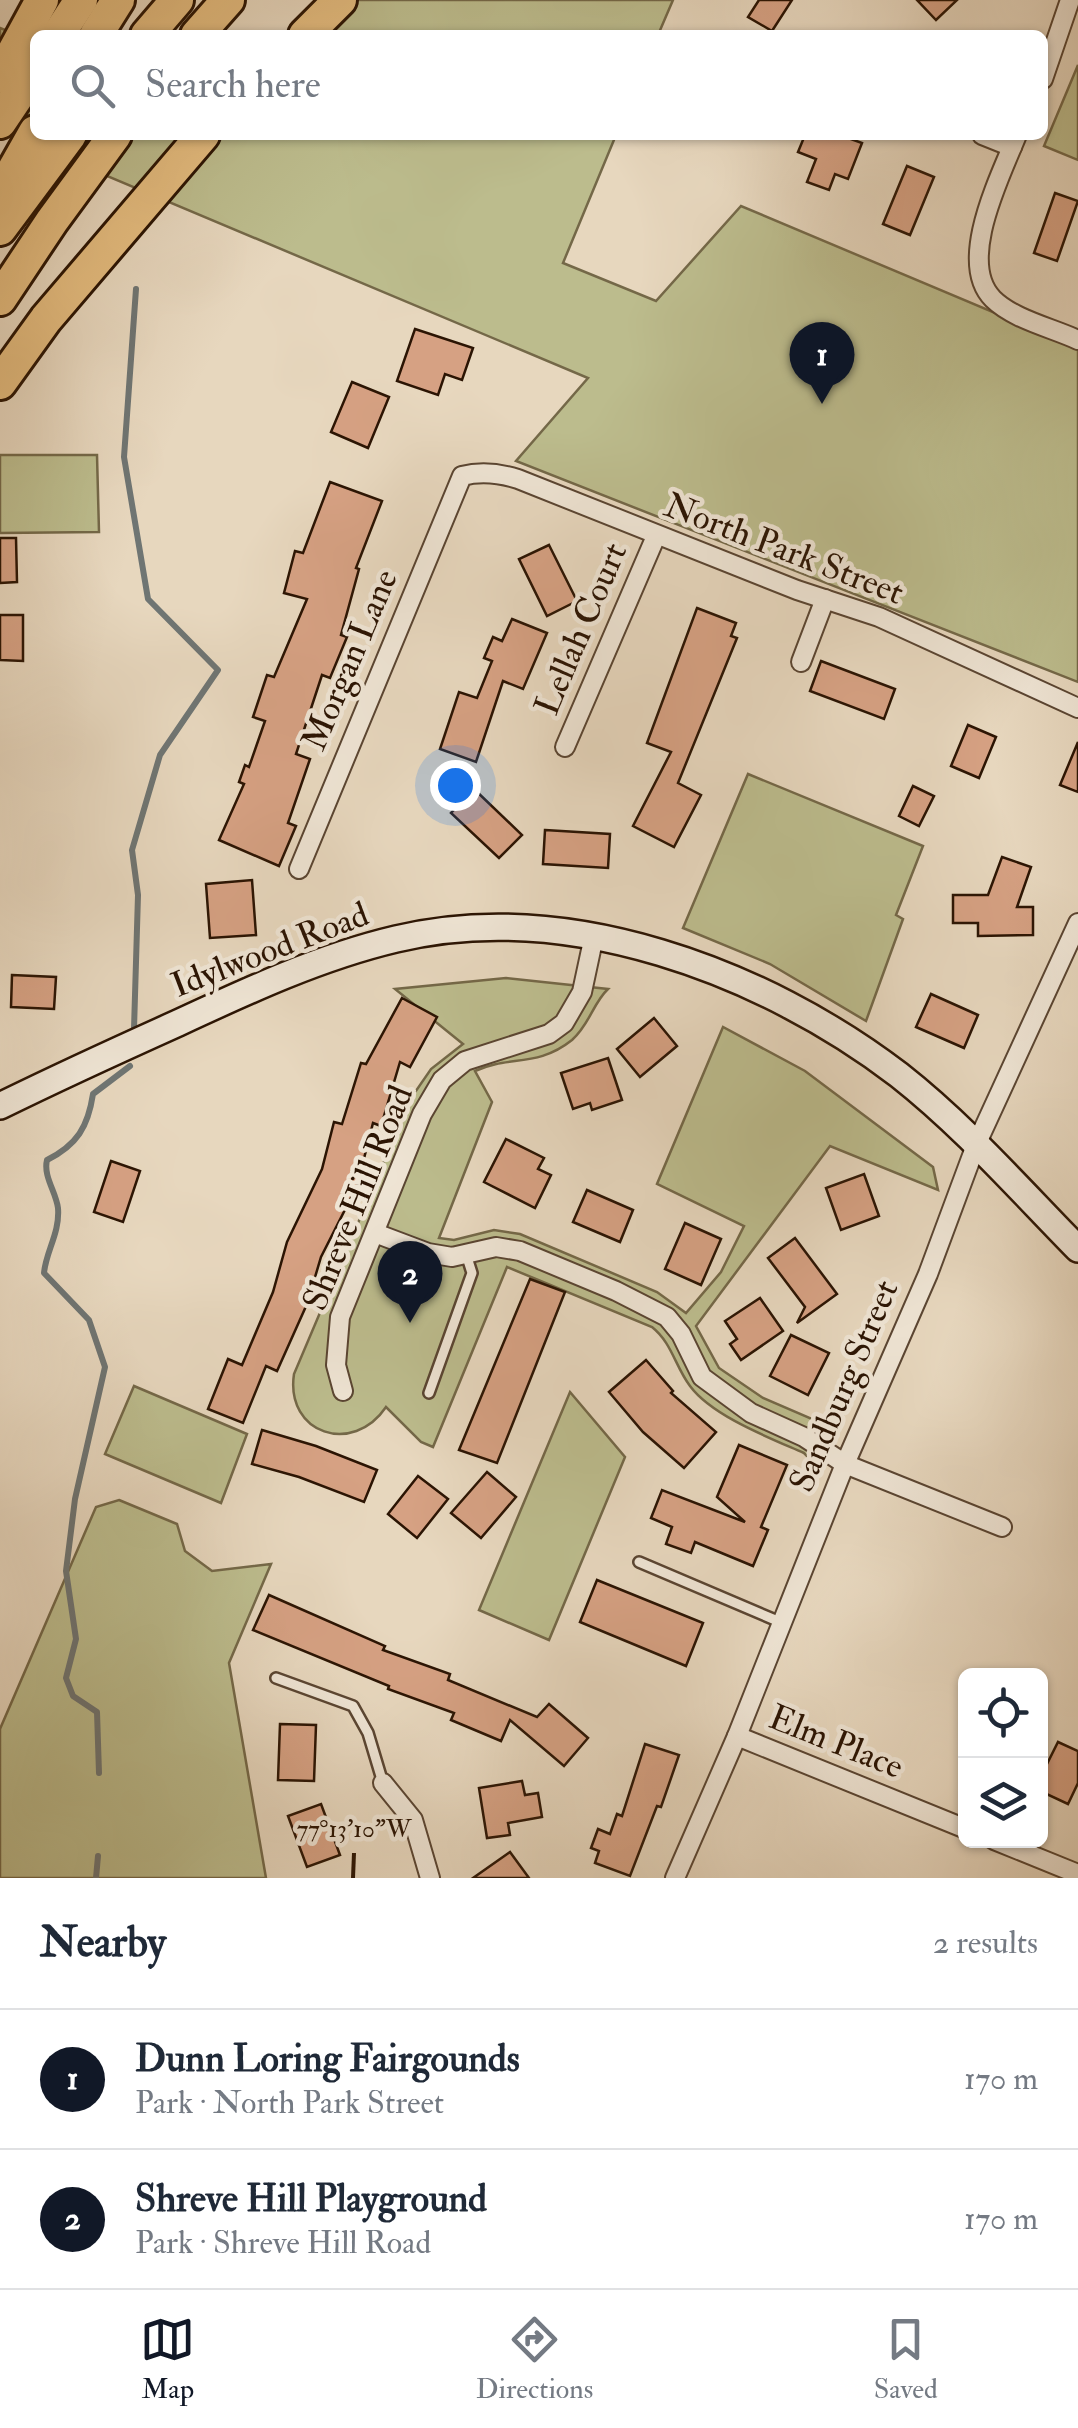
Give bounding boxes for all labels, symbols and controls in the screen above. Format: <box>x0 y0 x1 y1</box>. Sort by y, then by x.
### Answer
search box <box>30 30 1048 140</box>
icon: search <box>65 58 120 113</box>
text: Search here <box>145 61 321 109</box>
pin: 1 <box>790 322 854 404</box>
street label: North Park Street <box>658 483 910 615</box>
street label: Lellah Court <box>525 536 637 722</box>
street label: Morgan Lane <box>292 563 408 757</box>
your location <box>430 760 481 811</box>
street label: Idylwood Road <box>165 892 375 1008</box>
street label: Shreve Hill Road <box>293 1079 423 1317</box>
pin: 2 <box>378 1240 442 1323</box>
street label: Sandburg Street <box>780 1273 908 1499</box>
map controls <box>958 1668 1048 1848</box>
button: locate <box>958 1668 1048 1758</box>
street label: Elm Place <box>762 1695 910 1789</box>
button: layers <box>958 1758 1048 1848</box>
text: 77°13'10"W <box>297 1814 413 1845</box>
text: Nearby <box>40 1917 166 1969</box>
text: 2 results <box>933 1923 1038 1963</box>
text: Dunn Loring Fairgounds <box>135 2035 520 2083</box>
text: 1 <box>67 2059 78 2099</box>
text: 170 m <box>964 2059 1038 2099</box>
text: Park · North Park Street <box>135 2083 444 2123</box>
text: Shreve Hill Playground <box>135 2175 487 2223</box>
text: 2 <box>64 2199 81 2239</box>
text: 170 m <box>964 2199 1038 2239</box>
text: Park · Shreve Hill Road <box>135 2223 431 2263</box>
tab: Map <box>140 2312 195 2407</box>
tab: Directions <box>476 2312 593 2407</box>
tab: Saved <box>874 2312 938 2407</box>

